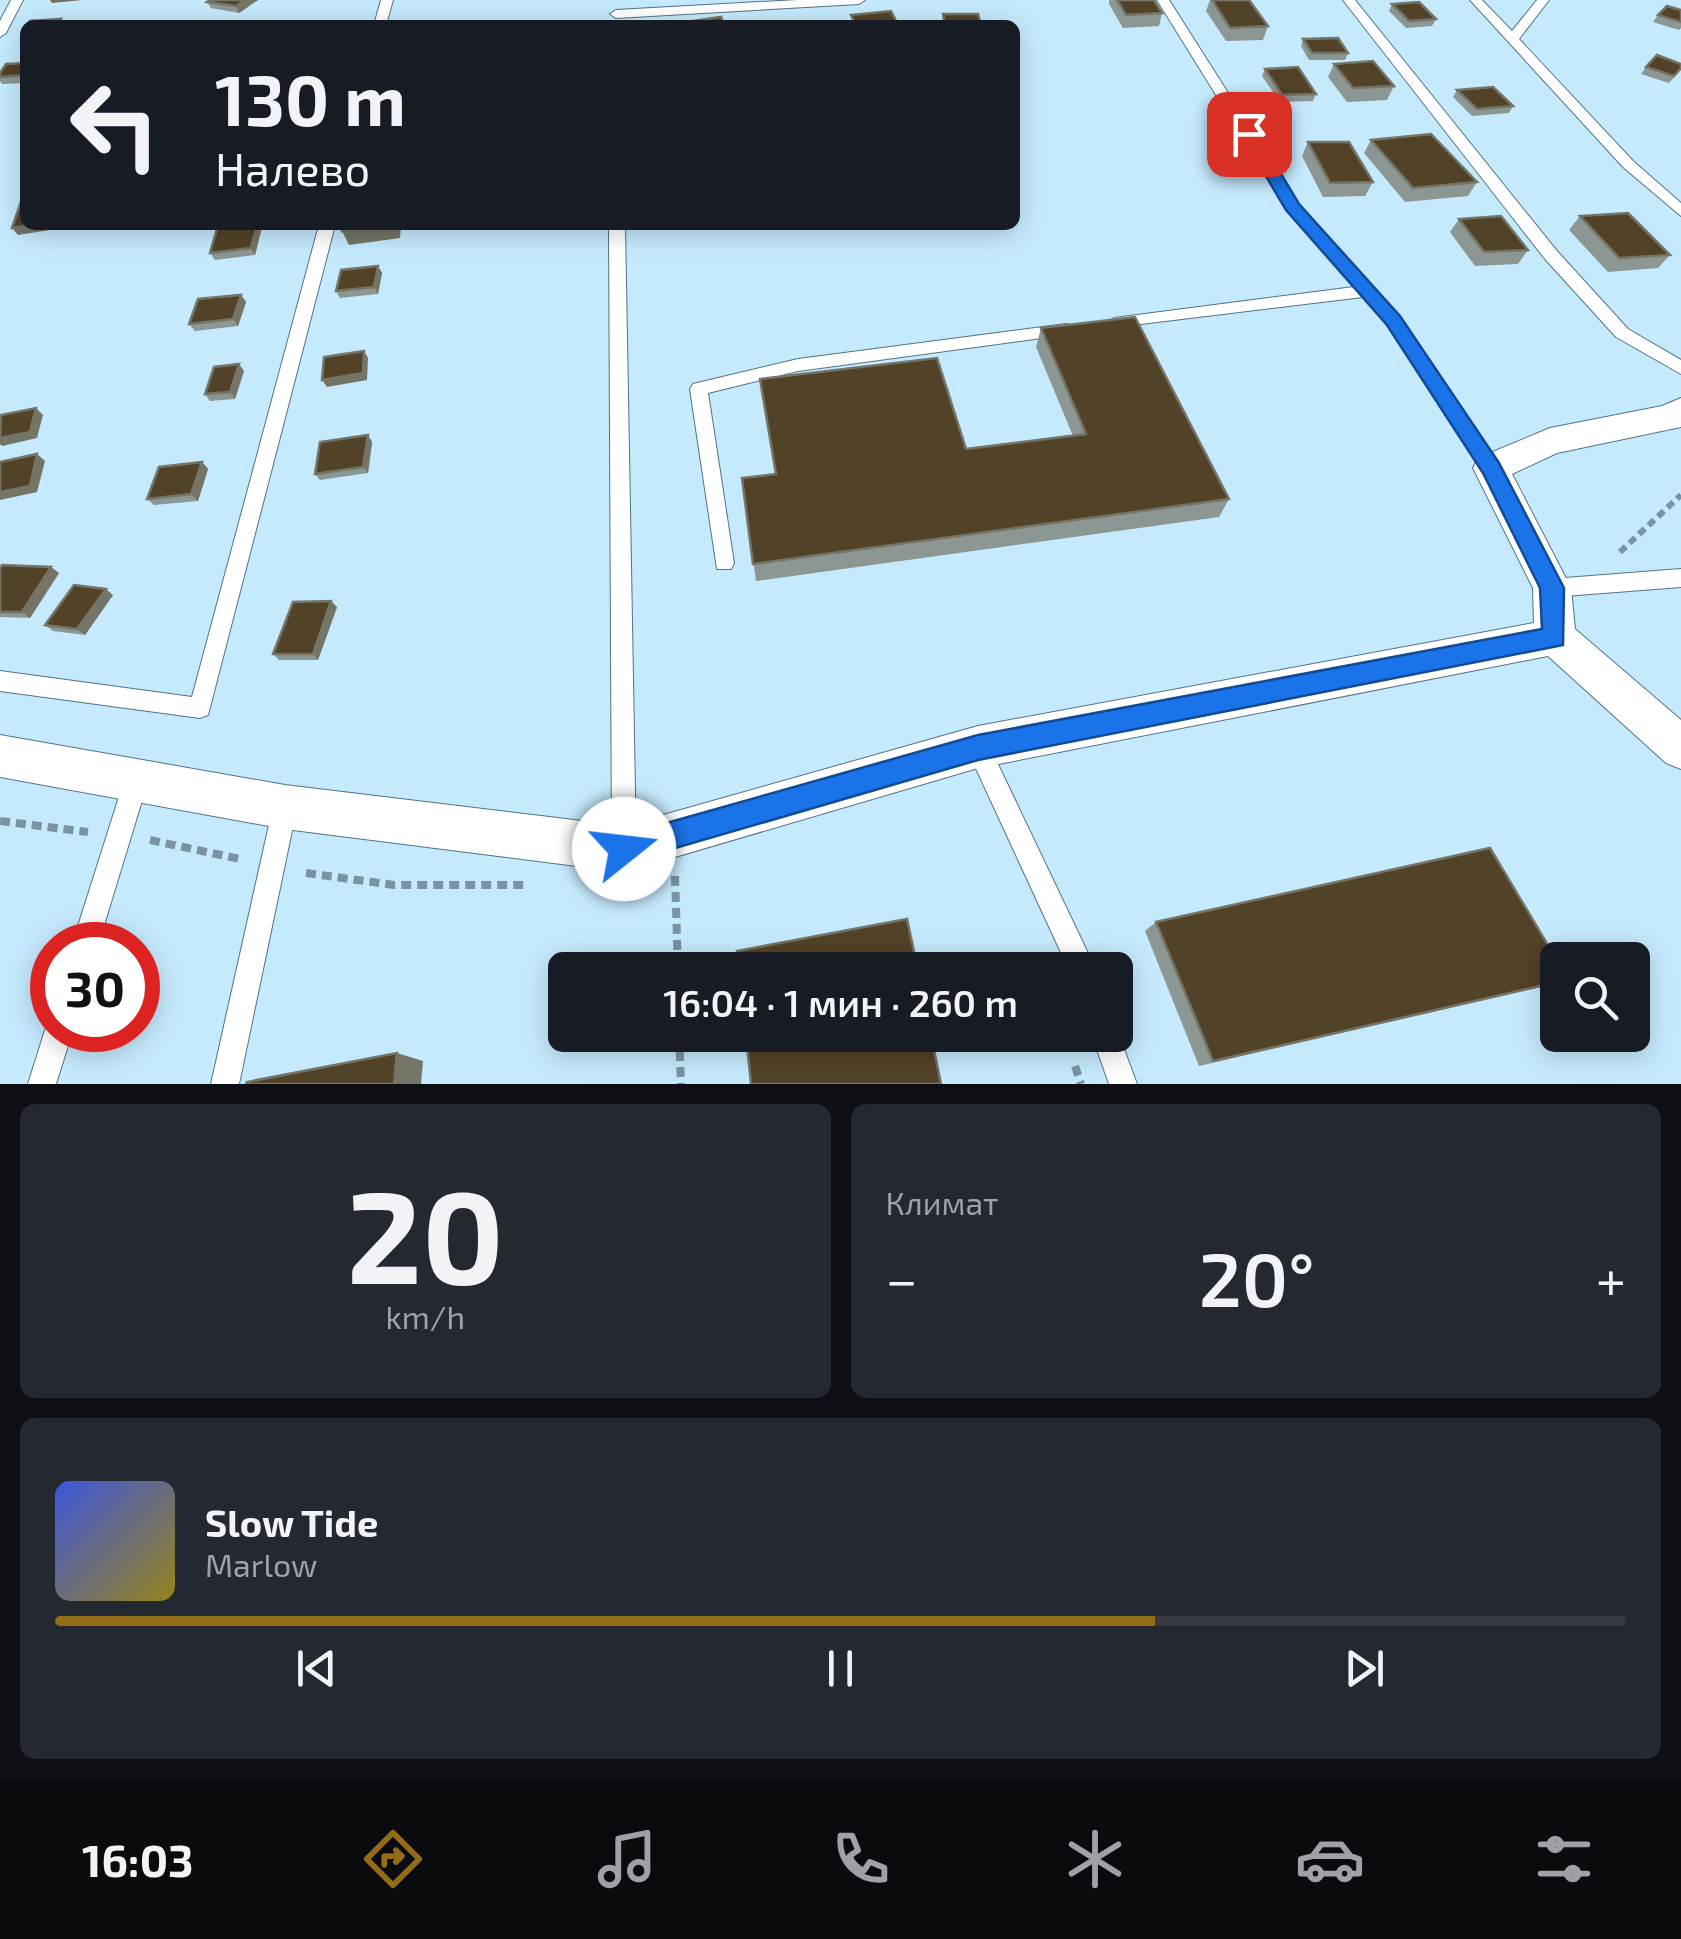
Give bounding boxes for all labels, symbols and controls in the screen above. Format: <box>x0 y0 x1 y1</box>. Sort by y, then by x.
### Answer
text: 130 m <box>215 56 406 140</box>
icon: left <box>50 60 180 190</box>
pin <box>1207 92 1292 177</box>
icon: arrive <box>1222 107 1277 162</box>
text: Налево <box>215 141 370 195</box>
position arrow <box>572 797 676 901</box>
speed limit sign: 30 <box>30 922 160 1052</box>
map controls <box>1540 942 1650 1052</box>
button: search <box>1540 942 1650 1052</box>
text: 16:04 · 1 мин · 260 m <box>663 979 1018 1025</box>
text: 20 <box>346 1154 504 1310</box>
text: Климат <box>886 1183 999 1221</box>
text: 20° <box>1199 1232 1315 1322</box>
text: − <box>886 1245 918 1311</box>
text: + <box>1596 1245 1626 1311</box>
text: km/h <box>386 1297 465 1335</box>
text: Slow Tide <box>205 1499 378 1545</box>
text: Marlow <box>205 1545 317 1583</box>
icon: previous <box>289 1641 344 1696</box>
icon: pause <box>813 1641 868 1696</box>
icon: next <box>1337 1641 1392 1696</box>
icon: directions <box>358 1824 428 1894</box>
icon: music <box>592 1824 662 1894</box>
icon: phone <box>826 1824 896 1894</box>
icon: climate <box>1060 1824 1130 1894</box>
icon: car <box>1295 1824 1365 1894</box>
icon: filters <box>1529 1824 1599 1894</box>
text: 16:03 <box>82 1832 194 1886</box>

